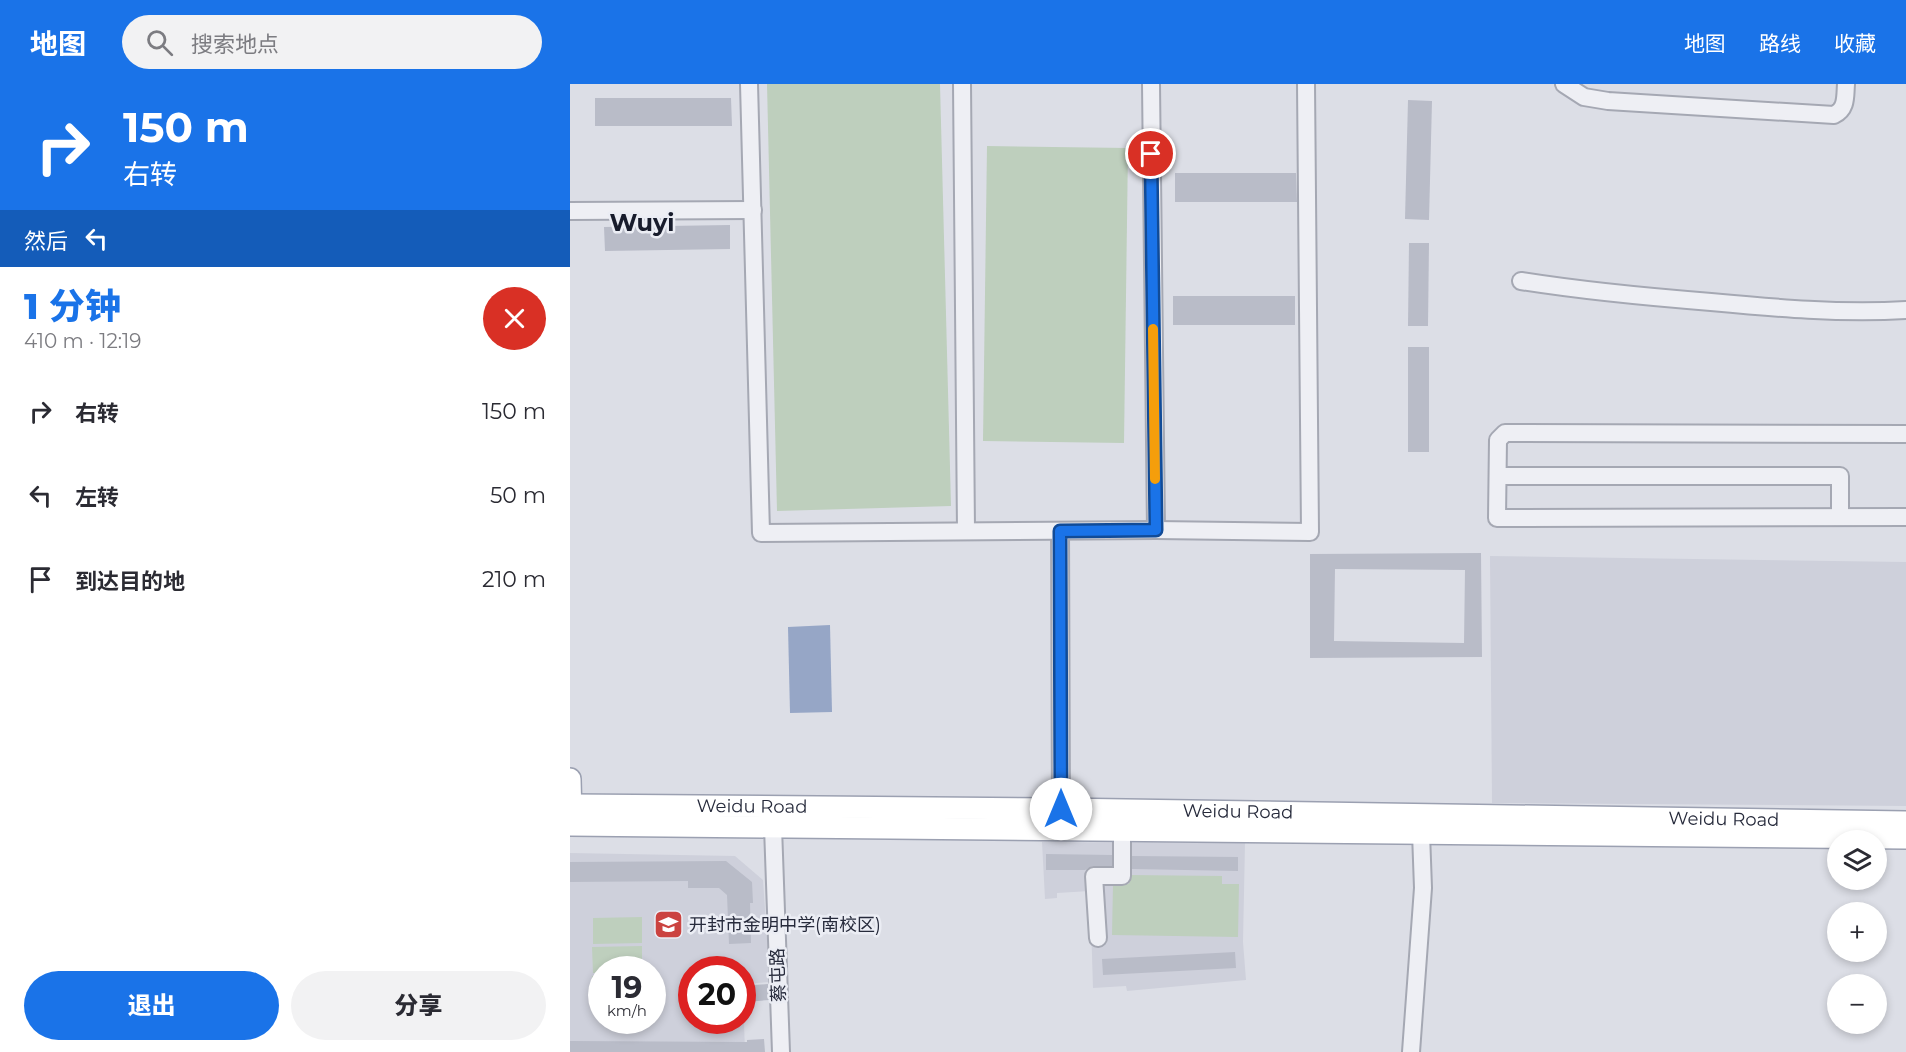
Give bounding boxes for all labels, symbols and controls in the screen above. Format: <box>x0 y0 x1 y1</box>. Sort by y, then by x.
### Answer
search box <box>122 15 542 69</box>
icon: search <box>143 26 176 59</box>
text: 地图 <box>30 27 86 61</box>
text: 搜索地点 <box>191 31 279 58</box>
text: 地图 <box>1684 31 1726 56</box>
text: 路线 <box>1759 31 1801 56</box>
text: 收藏 <box>1834 31 1876 56</box>
text: 150 m <box>123 101 249 153</box>
icon: right <box>24 108 102 186</box>
pin <box>1125 128 1176 179</box>
icon: arrive <box>1134 137 1167 170</box>
text: 右转 <box>123 158 177 191</box>
district label: Wuyi <box>609 208 675 237</box>
icon: left <box>80 222 113 255</box>
text: 然后 <box>24 228 68 255</box>
text: 1 分钟 <box>24 284 121 328</box>
button: close <box>483 287 546 350</box>
text: 410 m · 12:19 <box>24 329 141 353</box>
icon: right <box>24 395 57 428</box>
text: 150 m <box>482 398 546 425</box>
text: 右转 <box>75 400 119 427</box>
icon: left <box>24 479 57 512</box>
text: 50 m <box>490 482 546 509</box>
text: 左转 <box>75 484 119 511</box>
icon: arrive <box>24 563 57 596</box>
text: 210 m <box>482 566 546 593</box>
text: 到达目的地 <box>75 568 185 595</box>
position arrow <box>1029 777 1093 841</box>
street label: Weidu Road <box>696 795 808 818</box>
street label: Weidu Road <box>1182 800 1294 824</box>
street label: Weidu Road <box>1668 807 1780 831</box>
map controls <box>1827 830 1887 1034</box>
button: layers <box>1827 830 1887 890</box>
button: + <box>1827 902 1887 962</box>
school or university icon: 开封市金明中学(南校区) <box>652 909 684 941</box>
place label: 开封市金明中学(南校区) <box>689 914 881 936</box>
street label: 蔡屯路 <box>766 948 790 1002</box>
speed limit sign: 20 <box>678 956 756 1034</box>
text: 19 <box>612 969 642 1006</box>
button: 退出 <box>24 971 279 1040</box>
button: 分享 <box>291 971 546 1040</box>
button: − <box>1827 974 1887 1034</box>
text: km/h <box>607 1001 647 1020</box>

